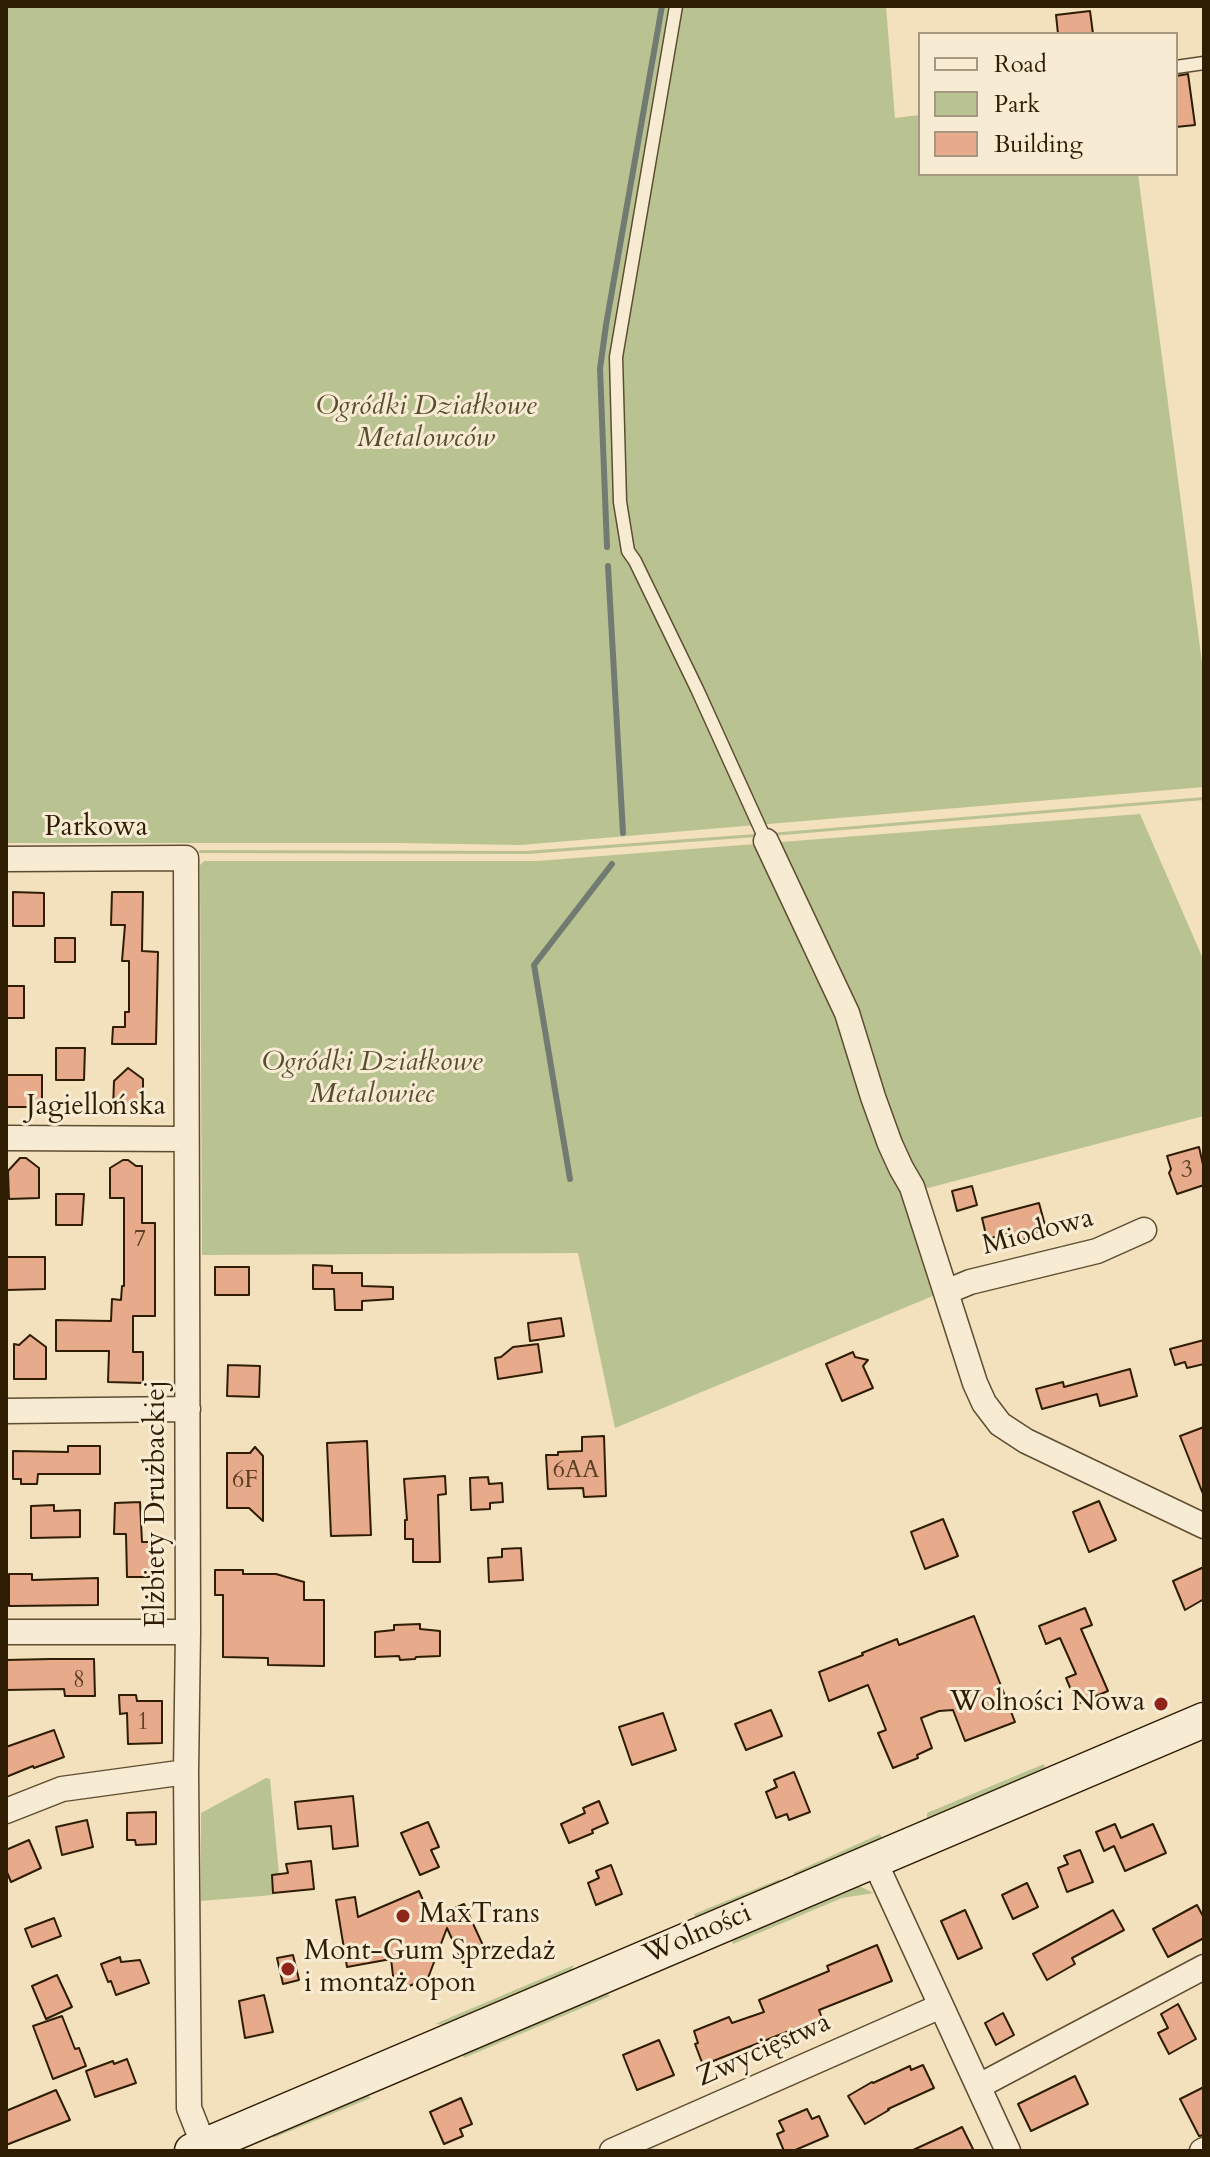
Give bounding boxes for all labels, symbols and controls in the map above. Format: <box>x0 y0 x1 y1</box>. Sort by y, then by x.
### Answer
legend <box>918 32 1178 176</box>
text: Road <box>994 48 1047 81</box>
text: Park <box>994 88 1040 121</box>
text: Building <box>994 128 1083 161</box>
park label: Ogródki Działkowe Metalowców <box>315 391 537 457</box>
street label: Parkowa <box>44 812 148 846</box>
park label: Ogródki Działkowe Metalowiec <box>261 1047 483 1113</box>
street label: Jagiellońska <box>26 1091 166 1125</box>
house number: 3 <box>1181 1157 1193 1185</box>
street label: Miodowa <box>979 1202 1097 1264</box>
house number: 7 <box>134 1226 146 1254</box>
street label: Elżbiety Drużbackiej <box>141 1380 175 1628</box>
house number: 6AA <box>553 1457 599 1485</box>
house number: 6F <box>232 1467 258 1495</box>
house number: 8 <box>73 1667 85 1695</box>
place label: Wolności Nowa <box>950 1687 1145 1721</box>
marker: Wolności Nowa <box>1152 1695 1170 1713</box>
house number: 1 <box>137 1709 149 1737</box>
street label: Wolności <box>639 1897 757 1973</box>
place label: MaxTrans <box>419 1899 540 1933</box>
marker: MaxTrans <box>394 1907 412 1925</box>
place label: Mont-Gum Sprzedaż i montaż opon <box>304 1936 555 2002</box>
marker: Mont-Gum Sprzedaż i montaż opon <box>279 1960 297 1978</box>
street label: Zwycięstwa <box>692 2007 836 2095</box>

